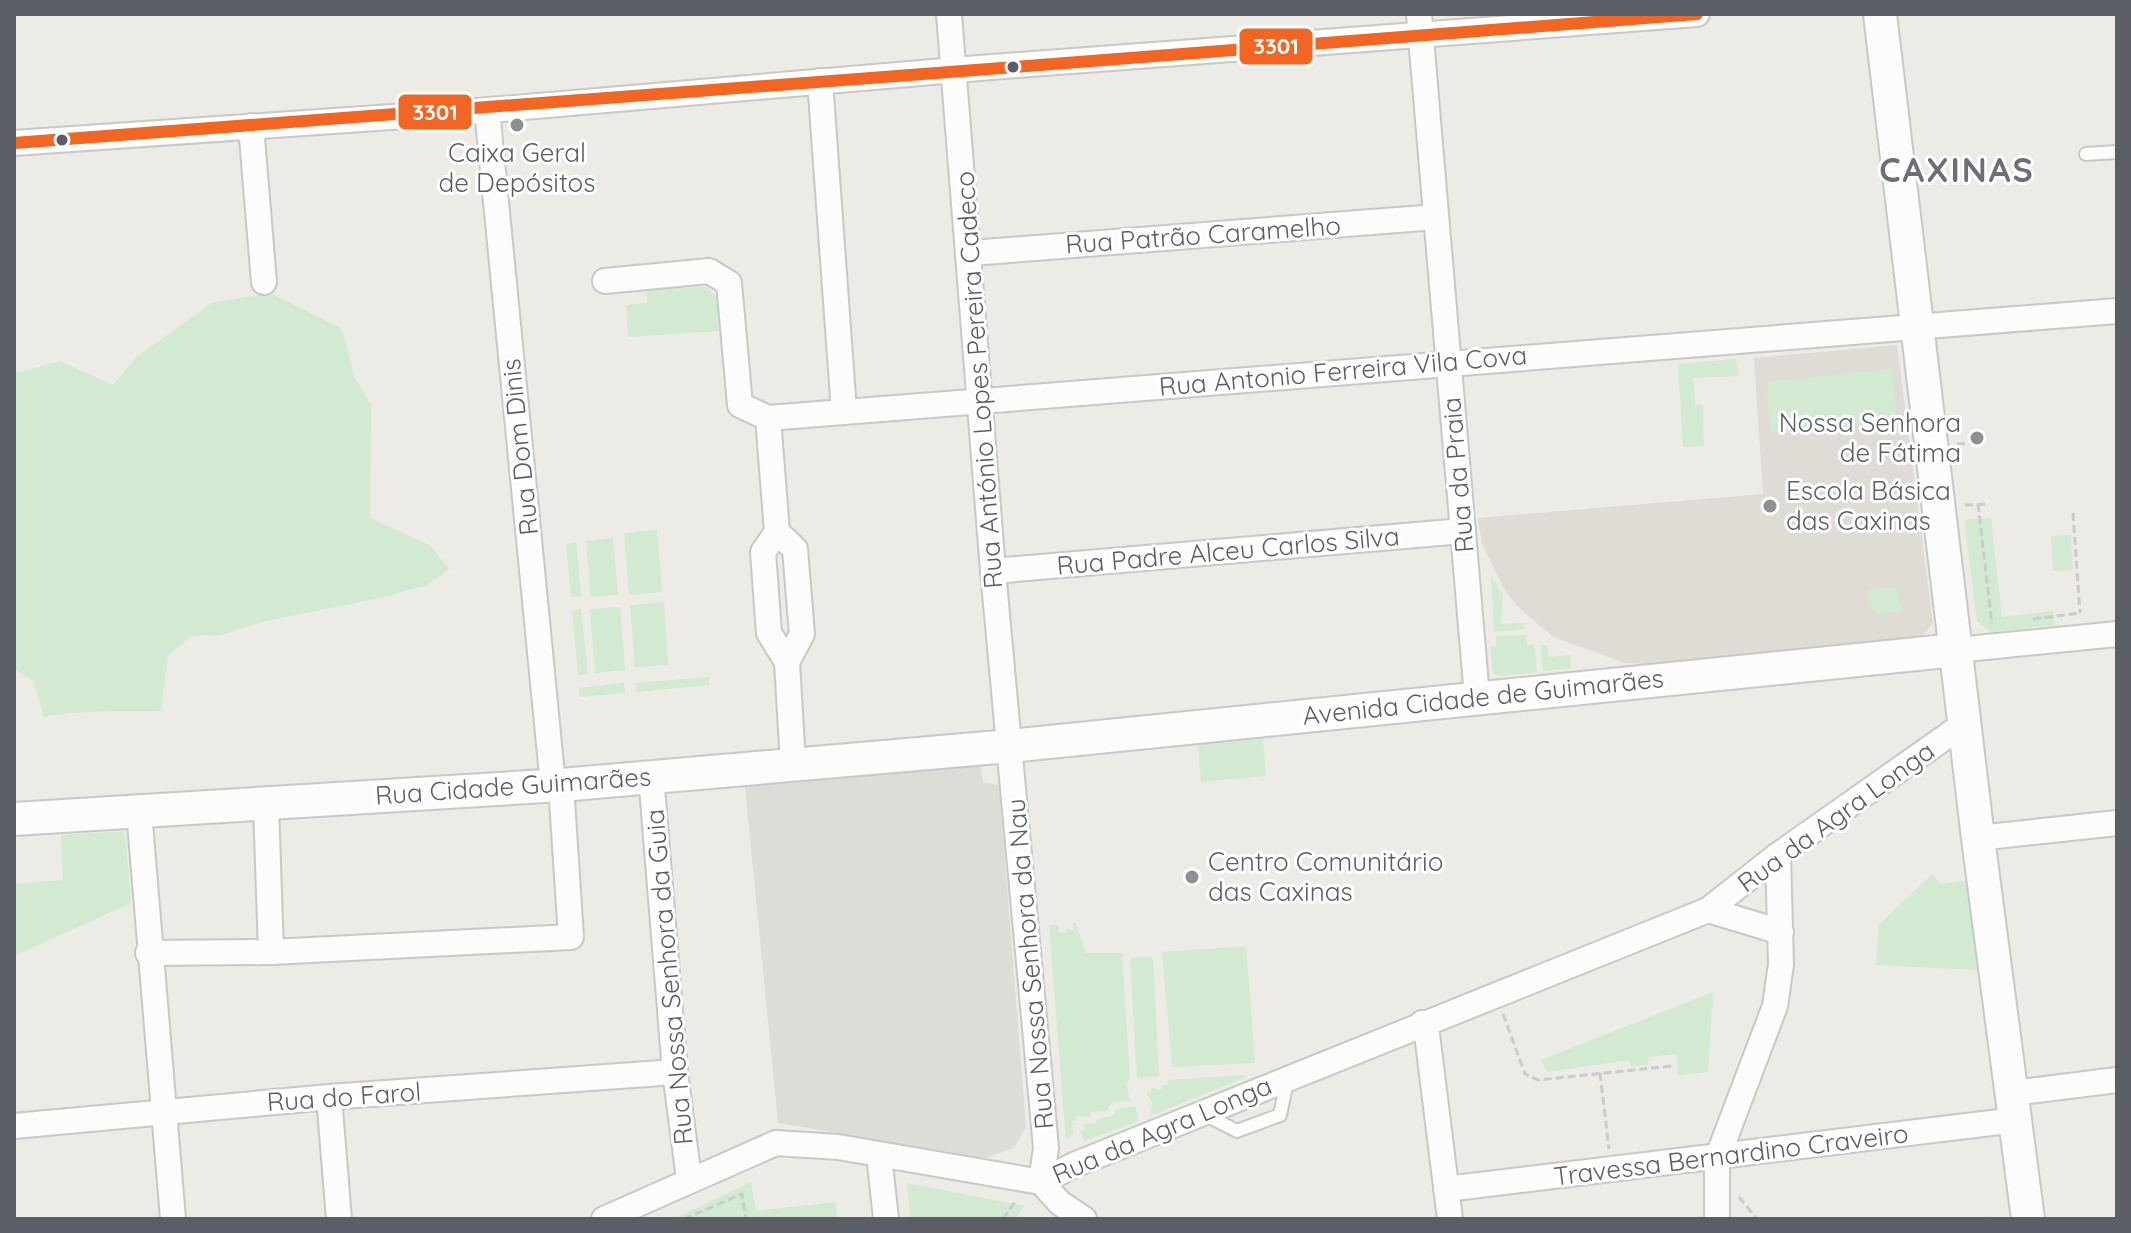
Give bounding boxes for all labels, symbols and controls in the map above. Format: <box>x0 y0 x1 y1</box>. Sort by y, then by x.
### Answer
line badge: 3301 <box>1238 27 1314 66</box>
text: 3301 <box>1253 32 1299 60</box>
unlabelled marker <box>1005 59 1021 75</box>
line badge: 3301 <box>397 93 473 131</box>
text: 3301 <box>412 98 458 126</box>
marker: Caixa Geral de Depósitos <box>508 116 526 134</box>
unlabelled marker <box>54 132 70 148</box>
place label: Caixa Geral de Depósitos <box>439 136 595 199</box>
district label: CAXINAS <box>1879 148 2035 191</box>
street label: Rua António Lopes Pereira Cadeco <box>947 170 1010 590</box>
street label: Rua Patrão Caramelho <box>1064 208 1342 261</box>
street label: Rua Antonio Ferreira Vila Cova <box>1158 338 1528 403</box>
street label: Rua Dom Dinis <box>494 357 545 537</box>
street label: Rua da Praia <box>1434 396 1481 554</box>
place label: Nossa Senhora de Fátima <box>1779 406 1961 469</box>
marker: Nossa Senhora de Fátima <box>1968 429 1986 447</box>
place label: Escola Básica das Caxinas <box>1786 474 1951 537</box>
marker: Escola Básica das Caxinas <box>1761 497 1779 515</box>
street label: Rua Padre Alceu Carlos Silva <box>1055 519 1401 582</box>
street label: Avenida Cidade de Guimarães <box>1301 661 1665 732</box>
street label: Rua da Agra Longa <box>1731 734 1941 899</box>
street label: Rua Cidade Guimarães <box>374 759 652 812</box>
street label: Rua Nossa Senhora da Nau <box>999 797 1060 1131</box>
street label: Rua Nossa Senhora da Guia <box>637 808 700 1146</box>
place label: Centro Comunitário das Caxinas <box>1208 845 1443 908</box>
marker: Centro Comunitário das Caxinas <box>1183 868 1201 886</box>
street label: Rua da Agra Longa <box>1047 1068 1277 1191</box>
street label: Rua do Farol <box>266 1075 422 1118</box>
street label: Travessa Bernardino Craveiro <box>1552 1116 1910 1193</box>

